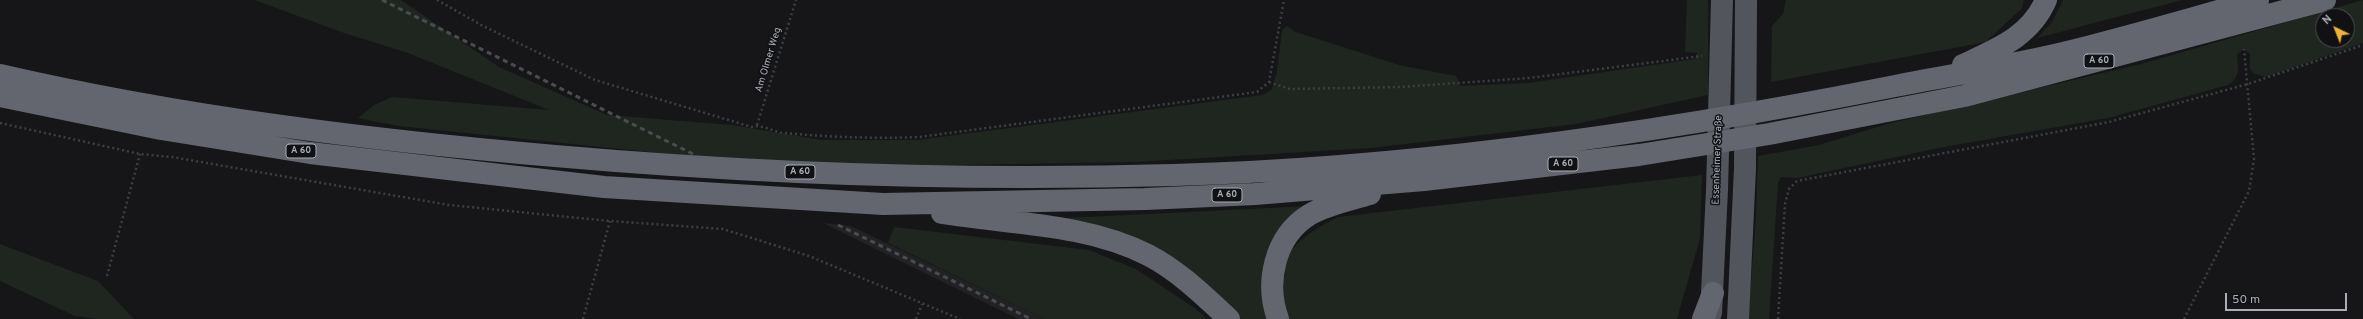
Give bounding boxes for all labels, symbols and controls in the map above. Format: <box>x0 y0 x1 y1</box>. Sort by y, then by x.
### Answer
north arrow <box>2315 8 2355 48</box>
text: N <box>2320 12 2335 28</box>
street label: Am Olmer Weg <box>753 26 785 94</box>
road number: A 60 <box>2084 54 2114 68</box>
street label: Essenheimer Straße <box>1710 115 1726 205</box>
road number: A 60 <box>286 144 316 158</box>
road number: A 60 <box>1548 157 1578 171</box>
road number: A 60 <box>785 165 815 179</box>
road number: A 60 <box>1212 188 1242 202</box>
scale bar <box>2227 285 2349 311</box>
text: 50 m <box>2232 292 2260 308</box>

